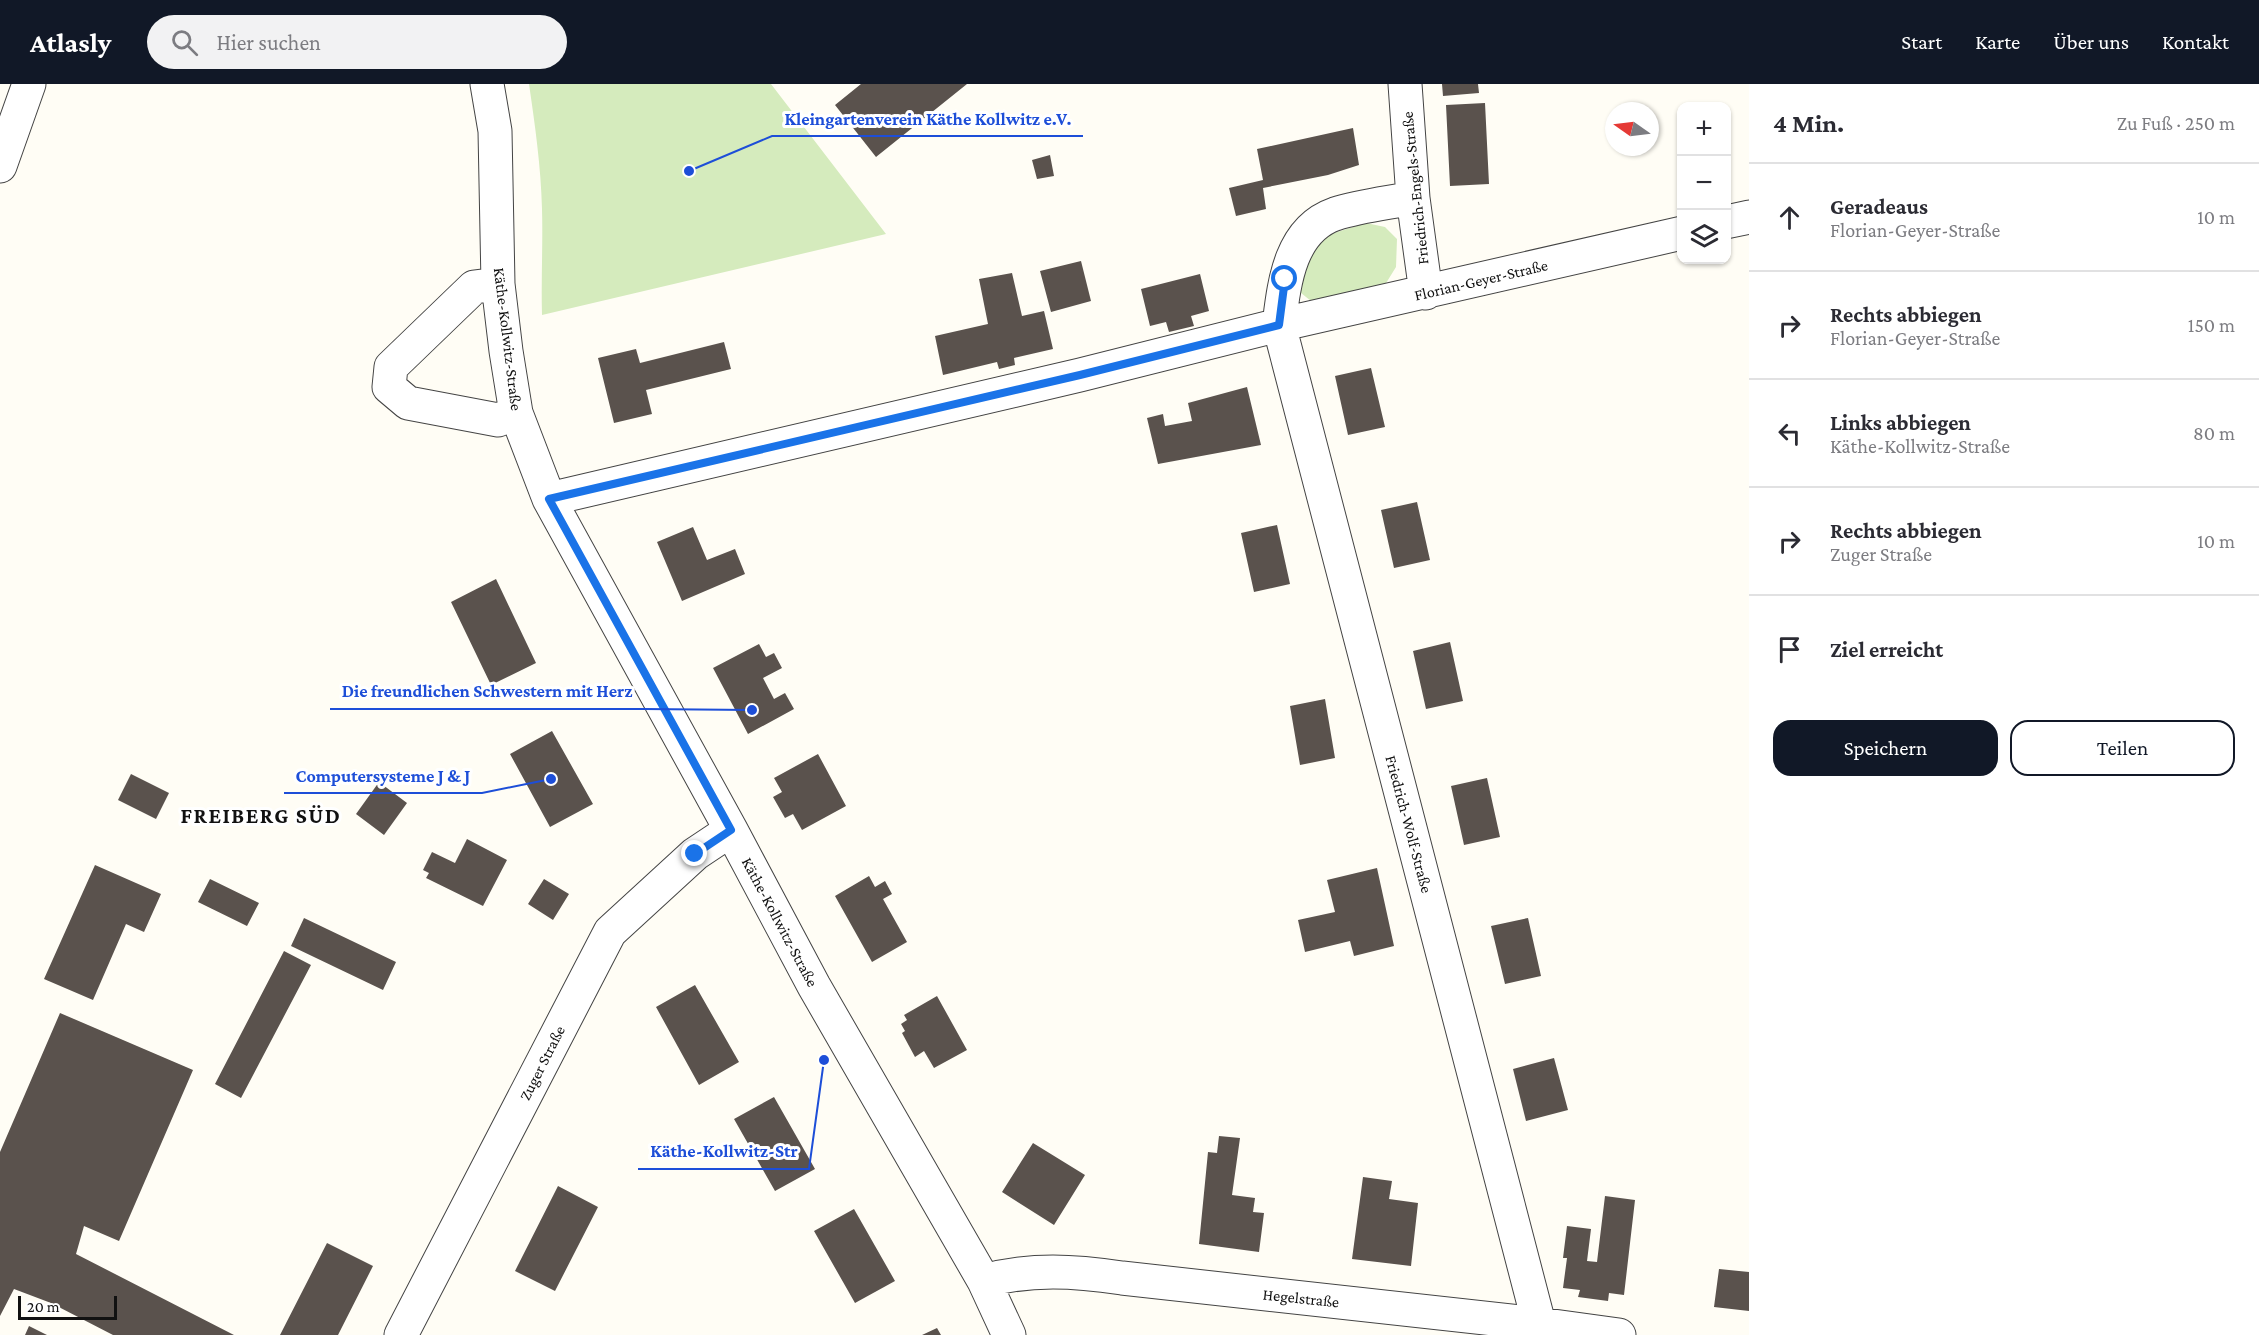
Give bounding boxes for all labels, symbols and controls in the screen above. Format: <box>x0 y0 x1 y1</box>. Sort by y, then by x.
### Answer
search box <box>147 15 567 69</box>
icon: search <box>168 26 201 59</box>
text: Atlasly <box>30 27 111 58</box>
text: Hier suchen <box>216 30 321 55</box>
text: Start <box>1901 30 1942 54</box>
text: Karte <box>1975 30 2020 54</box>
text: Über uns <box>2053 30 2129 54</box>
text: Kontakt <box>2162 30 2229 54</box>
callout: Kleingartenverein Käthe Kollwitz e.V. <box>772 100 1083 136</box>
north arrow <box>1605 102 1659 156</box>
map controls <box>1677 102 1731 264</box>
button: + <box>1677 102 1731 156</box>
text: Kleingartenverein Käthe Kollwitz e.V. <box>785 109 1071 129</box>
text: 4 Min. <box>1773 109 1844 138</box>
street label: Friedrich-Engels-Straße <box>1399 111 1432 265</box>
text: Zu Fuß · 250 m <box>2117 112 2235 134</box>
button: − <box>1677 156 1731 210</box>
text: Geradeaus <box>1830 194 1928 219</box>
icon: ahead <box>1773 201 1806 234</box>
text: 10 m <box>2197 206 2235 228</box>
button: layers <box>1677 210 1731 264</box>
text: Florian-Geyer-Straße <box>1830 219 2000 241</box>
street label: Florian-Geyer-Straße <box>1413 256 1550 305</box>
route start <box>1271 265 1297 291</box>
street label: Käthe-Kollwitz-Straße <box>491 267 525 411</box>
text: Rechts abbiegen <box>1830 302 1982 327</box>
icon: right <box>1773 309 1806 342</box>
text: 150 m <box>2188 314 2235 336</box>
text: Florian-Geyer-Straße <box>1830 327 2000 349</box>
text: Links abbiegen <box>1830 410 1971 435</box>
icon: left <box>1773 417 1806 450</box>
text: 80 m <box>2193 422 2235 444</box>
text: Käthe-Kollwitz-Straße <box>1830 435 2010 457</box>
text: Rechts abbiegen <box>1830 518 1982 543</box>
icon: right <box>1773 525 1806 558</box>
text: 10 m <box>2197 530 2235 552</box>
text: Zuger Straße <box>1830 543 1932 565</box>
icon: arrive <box>1773 633 1806 666</box>
text: Ziel erreicht <box>1830 637 1943 662</box>
callout: Die freundlichen Schwestern mit Herz <box>330 673 644 709</box>
text: Die freundlichen Schwestern mit Herz <box>342 681 632 701</box>
button: Speichern <box>1773 720 1998 776</box>
button: Teilen <box>2010 720 2235 776</box>
street label: Friedrich-Wolf-Straße <box>1382 753 1436 895</box>
callout: Computersysteme J & J <box>284 757 482 793</box>
text: Computersysteme J & J <box>296 766 470 786</box>
district label: FREIBERG SÜD <box>180 803 342 828</box>
route end <box>681 840 707 866</box>
street label: Käthe-Kollwitz-Straße <box>739 854 821 990</box>
street label: Zuger Straße <box>516 1023 569 1104</box>
callout: Käthe-Kollwitz-Str <box>638 1133 809 1169</box>
text: Käthe-Kollwitz-Str <box>650 1141 798 1161</box>
street label: Hegelstraße <box>1262 1286 1340 1311</box>
scale bar <box>18 1293 117 1320</box>
text: 20 m <box>27 1298 60 1315</box>

